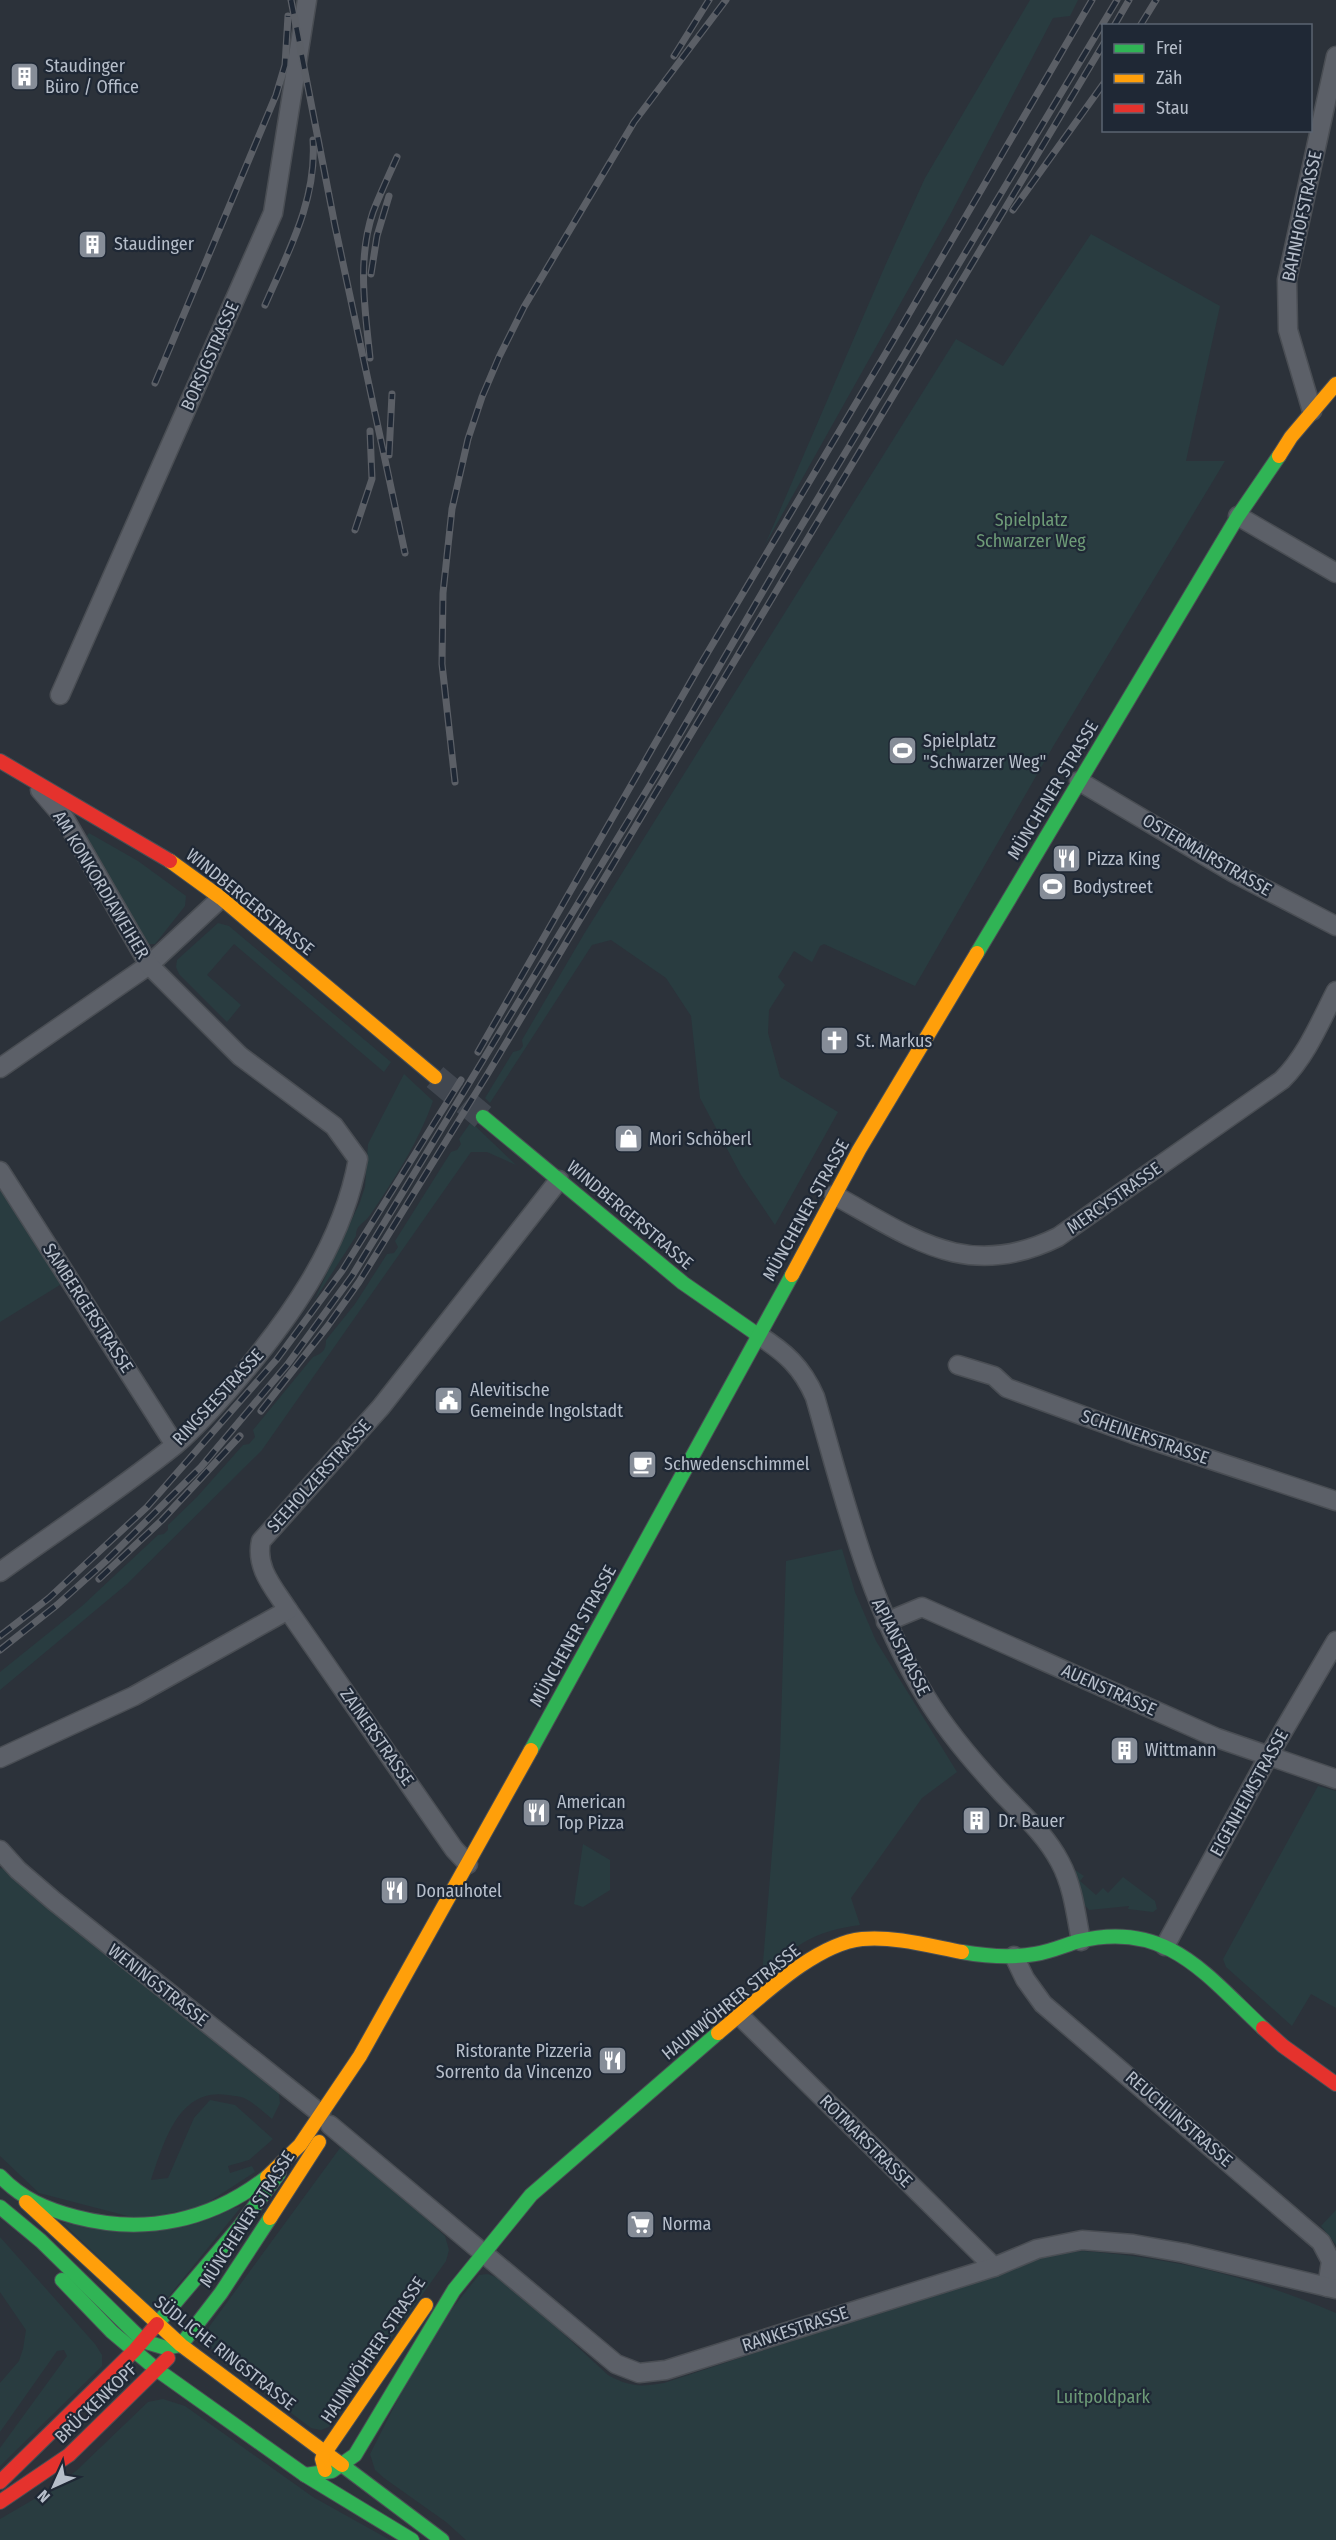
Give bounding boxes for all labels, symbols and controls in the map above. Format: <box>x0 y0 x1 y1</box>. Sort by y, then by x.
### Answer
legend <box>1102 24 1312 132</box>
text: Frei <box>1156 37 1182 59</box>
place label: Staudinger Büro / Office <box>45 55 139 98</box>
building icon: Staudinger Büro / Office <box>8 60 40 92</box>
text: Zäh <box>1156 67 1183 89</box>
text: Stau <box>1156 97 1189 119</box>
street label: BAHNHOFSTRASSE <box>1277 149 1327 283</box>
building icon: Staudinger <box>77 228 109 260</box>
place label: Staudinger <box>114 233 195 255</box>
street label: BORSIGSTRASSE <box>176 298 244 414</box>
park label: Spielplatz Schwarzer Weg <box>976 509 1086 552</box>
street label: MÜNCHENER STRASSE <box>1003 716 1103 864</box>
place label: Spielplatz "Schwarzer Weg" <box>923 730 1046 773</box>
sports icon: Spielplatz "Schwarzer Weg" <box>886 735 918 767</box>
street label: AM KONKORDIAWEIHER <box>48 807 154 963</box>
street label: OSTERMAIRSTRASSE <box>1139 809 1275 901</box>
restaurant icon: Pizza King <box>1050 843 1082 875</box>
street label: WINDBERGERSTRASSE <box>182 844 318 960</box>
place label: Pizza King <box>1087 848 1161 870</box>
sports icon: Bodystreet <box>1036 871 1068 903</box>
place label: Bodystreet <box>1073 876 1153 898</box>
church icon: St. Markus <box>819 1025 851 1057</box>
place label: St. Markus <box>856 1030 933 1052</box>
shop icon: Mori Schöberl <box>612 1123 644 1155</box>
place label: Mori Schöberl <box>649 1128 752 1150</box>
street label: MÜNCHENER STRASSE <box>758 1135 854 1285</box>
street label: WINDBERGERSTRASSE <box>562 1156 698 1274</box>
street label: MERCYSTRASSE <box>1062 1157 1166 1239</box>
street label: SAMBERGERSTRASSE <box>38 1239 138 1377</box>
street label: RINGSEESTRASSE <box>168 1344 268 1450</box>
place label: Alevitische Gemeinde Ingolstadt <box>470 1379 623 1422</box>
public building icon: Alevitische Gemeinde Ingolstadt <box>433 1384 465 1416</box>
street label: SCHEINERSTRASSE <box>1078 1405 1212 1469</box>
street label: SEEHOLZERSTRASSE <box>262 1415 376 1537</box>
cafe icon: Schwedenschimmel <box>627 1448 659 1480</box>
place label: Schwedenschimmel <box>664 1453 810 1475</box>
street label: MÜNCHENER STRASSE <box>525 1561 621 1711</box>
street label: APIANSTRASSE <box>867 1595 935 1699</box>
street label: AUENSTRASSE <box>1058 1659 1160 1721</box>
street label: ZAINERSTRASSE <box>335 1684 419 1790</box>
street label: EIGENHEIMSTRASSE <box>1205 1726 1293 1860</box>
building icon: Wittmann <box>1108 1734 1140 1766</box>
place label: Wittmann <box>1145 1739 1216 1761</box>
place label: American Top Pizza <box>557 1791 626 1834</box>
restaurant icon: American Top Pizza <box>520 1796 552 1828</box>
building icon: Dr. Bauer <box>961 1805 993 1837</box>
place label: Dr. Bauer <box>998 1810 1065 1832</box>
restaurant icon: Donauhotel <box>379 1875 411 1907</box>
place label: Donauhotel <box>416 1880 502 1902</box>
street label: WENINGSTRASSE <box>104 1939 212 2031</box>
street label: HAUNWÖHRER STRASSE <box>657 1939 805 2065</box>
place label: Ristorante Pizzeria Sorrento da Vincenzo <box>436 2040 592 2083</box>
restaurant icon: Ristorante Pizzeria Sorrento da Vincenzo <box>597 2045 629 2077</box>
street label: REUCHLINSTRASSE <box>1121 2067 1237 2171</box>
street label: ROTMARSTRASSE <box>815 2090 917 2192</box>
street label: MÜNCHENER STRASSE <box>195 2147 299 2291</box>
supermarket icon: Norma <box>625 2208 657 2240</box>
place label: Norma <box>662 2213 712 2235</box>
street label: HAUNWÖHRER STRASSE <box>316 2273 430 2427</box>
street label: SÜDLICHE RINGSTRASSE <box>150 2291 300 2415</box>
street label: RANKESTRASSE <box>739 2302 851 2356</box>
street label: BRÜCKENKOPF <box>50 2358 142 2448</box>
park label: Luitpoldpark <box>1056 2386 1151 2408</box>
north arrow <box>24 2456 84 2516</box>
text: N <box>34 2486 54 2506</box>

